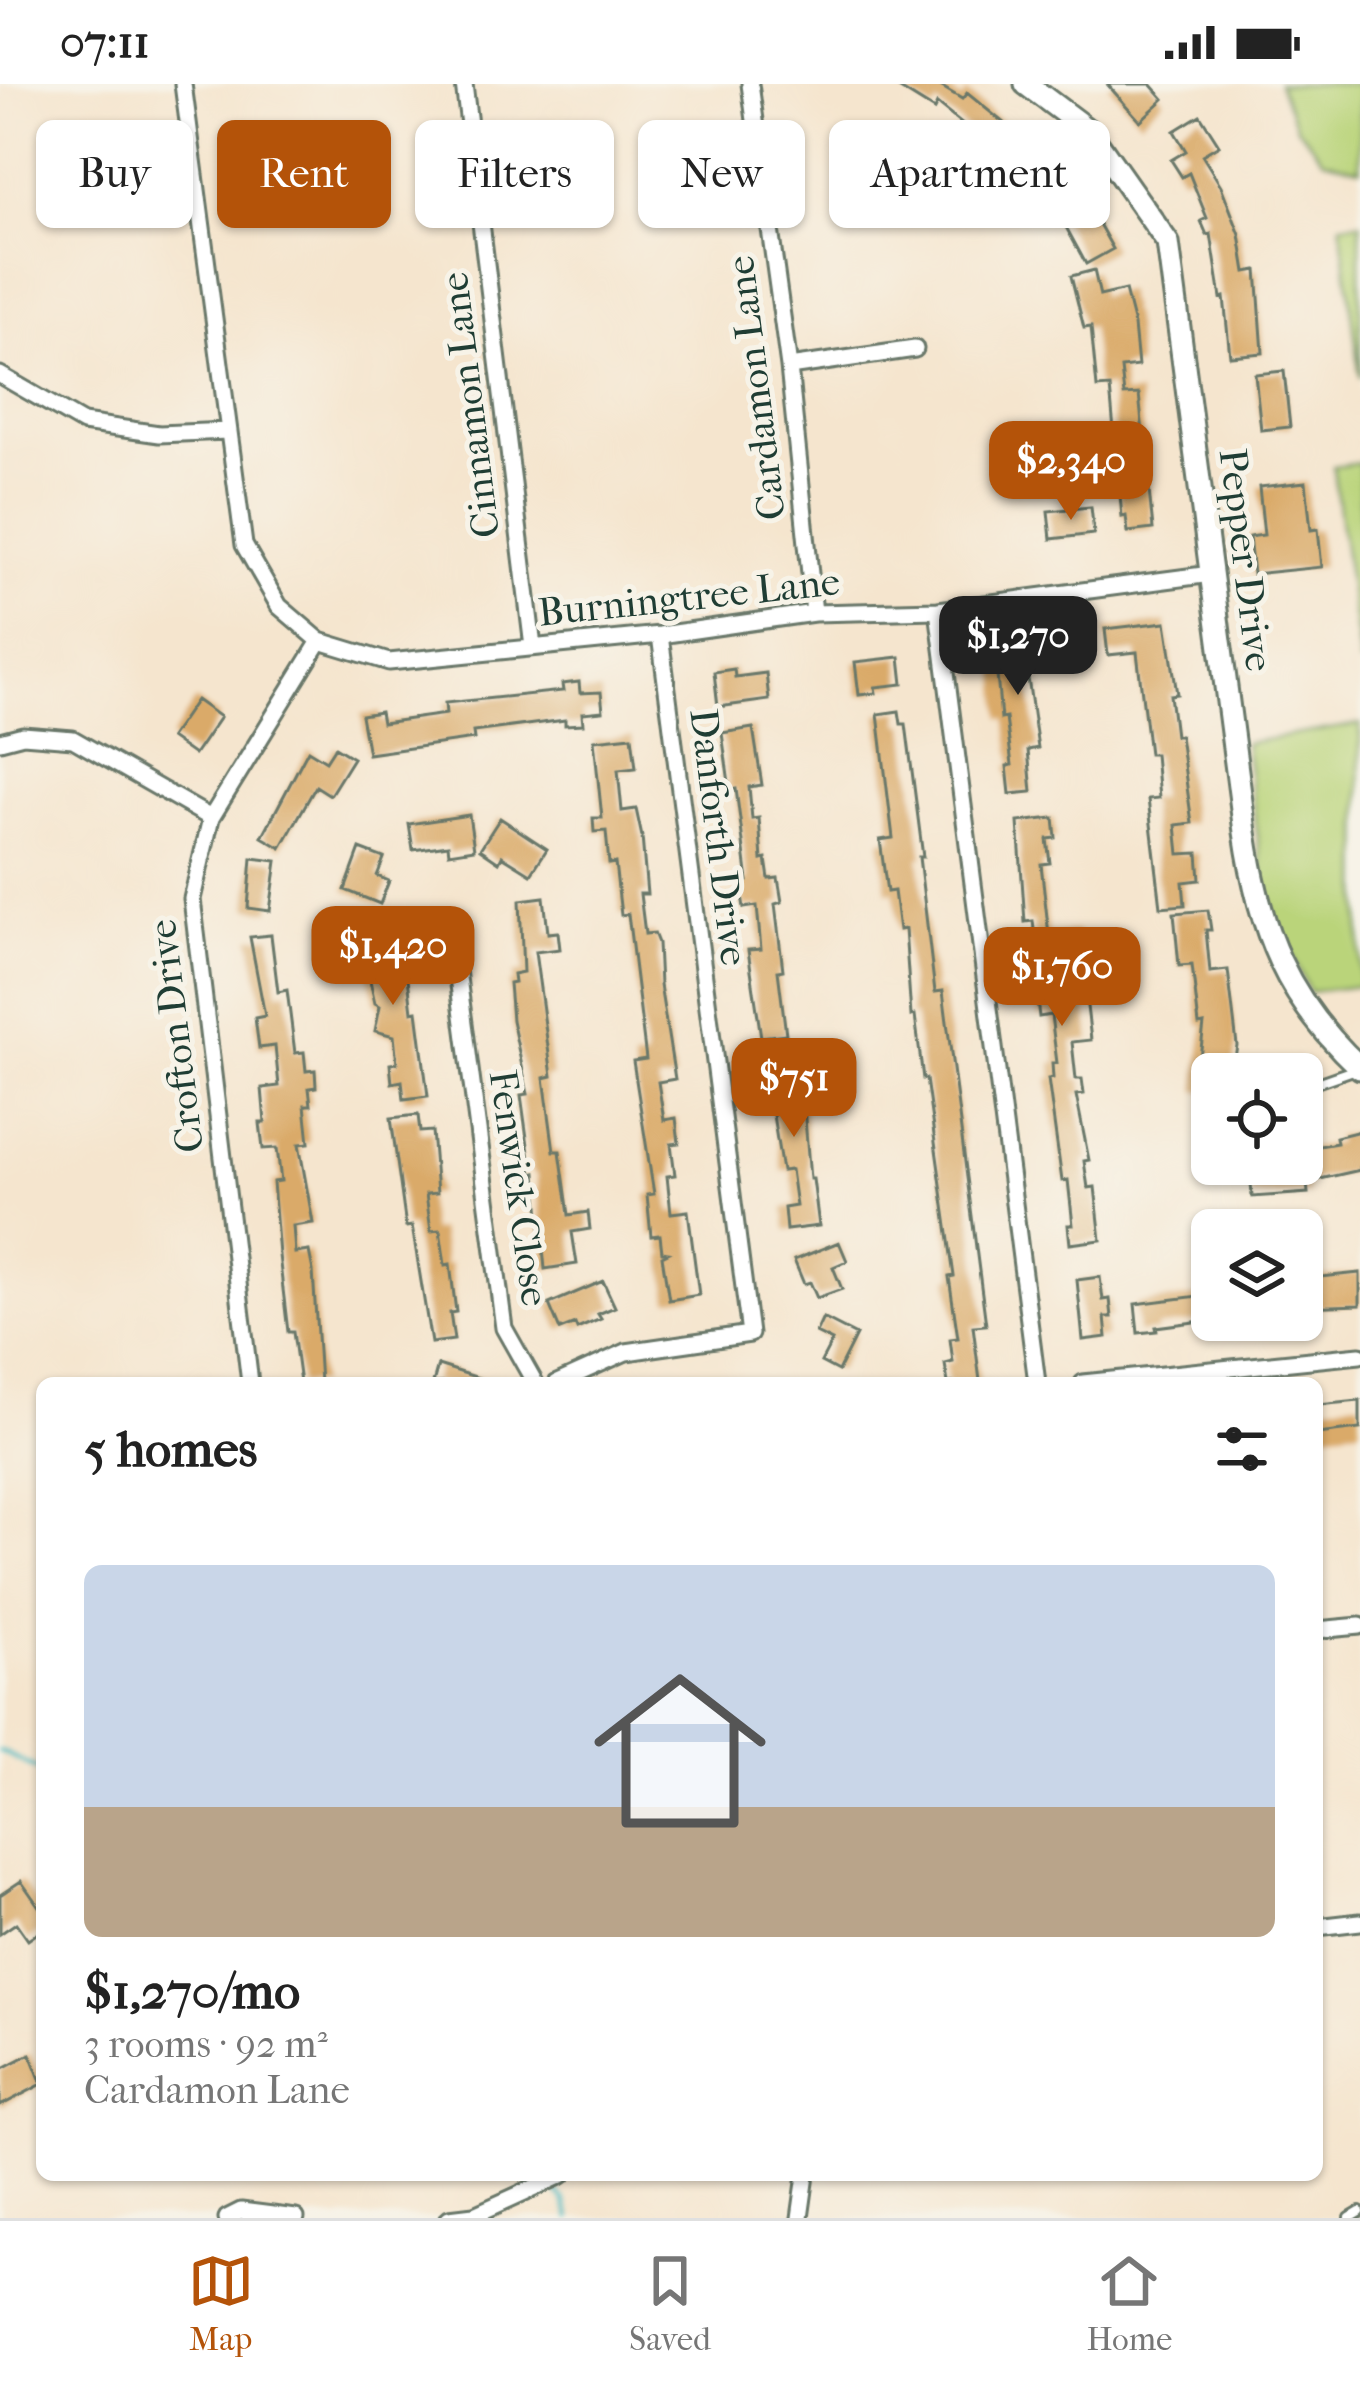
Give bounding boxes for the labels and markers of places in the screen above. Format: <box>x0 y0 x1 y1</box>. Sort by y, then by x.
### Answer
pin: $2,340 <box>973 421 1169 523</box>
pin: $1,270 <box>920 596 1116 698</box>
pin: $1,420 <box>295 906 491 1008</box>
pin: $1,760 <box>964 927 1160 1029</box>
pin: $751 <box>723 1038 865 1140</box>

